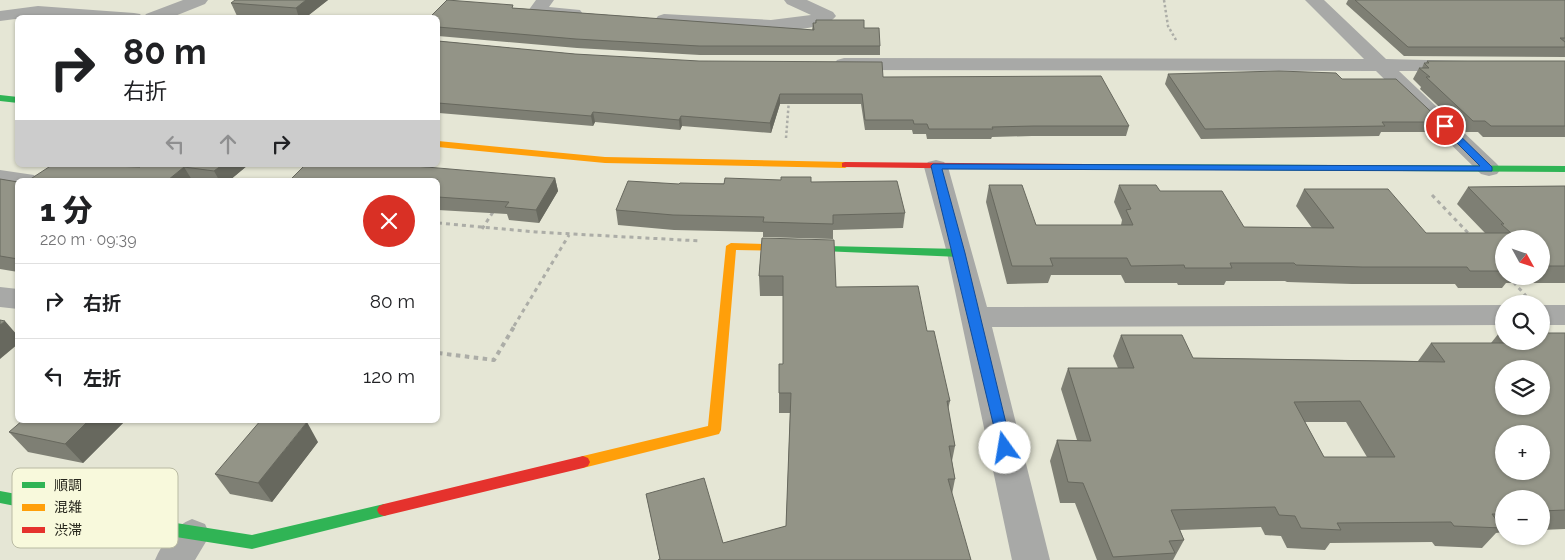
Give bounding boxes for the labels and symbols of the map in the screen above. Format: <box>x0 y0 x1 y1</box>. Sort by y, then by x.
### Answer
pin <box>1424 105 1466 147</box>
north arrow <box>1495 230 1550 285</box>
position arrow <box>978 421 1030 473</box>
legend <box>12 468 178 548</box>
text: 順調 <box>54 477 82 493</box>
text: 混雑 <box>54 499 82 515</box>
text: 渋滞 <box>54 522 82 538</box>

